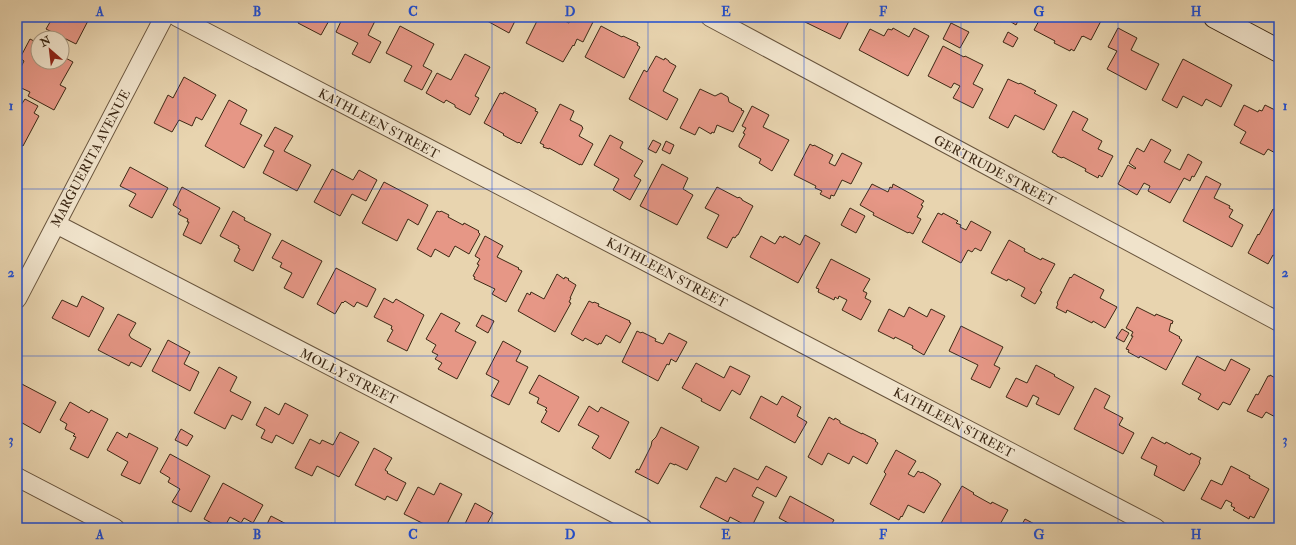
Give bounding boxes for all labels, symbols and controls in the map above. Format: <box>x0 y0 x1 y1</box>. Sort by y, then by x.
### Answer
text: A <box>95 4 105 20</box>
text: B <box>253 4 261 20</box>
text: C <box>408 4 418 20</box>
text: D <box>565 4 576 20</box>
text: E <box>721 4 731 20</box>
text: F <box>879 4 888 20</box>
text: G <box>1034 4 1045 20</box>
text: H <box>1191 4 1202 20</box>
north arrow <box>30 30 70 70</box>
text: N <box>37 33 54 50</box>
street label: KATHLEEN STREET <box>315 85 442 163</box>
street label: MARGUERITA AVENUE <box>48 87 134 230</box>
text: 1 <box>9 98 14 114</box>
text: 1 <box>1283 98 1288 114</box>
street label: GERTRUDE STREET <box>931 132 1059 210</box>
street label: KATHLEEN STREET <box>603 234 730 312</box>
text: 2 <box>8 265 15 281</box>
text: 2 <box>1282 265 1289 281</box>
street label: MOLLY STREET <box>297 345 400 409</box>
street label: KATHLEEN STREET <box>890 384 1017 462</box>
text: 3 <box>9 432 14 448</box>
text: 3 <box>1283 432 1288 448</box>
text: A <box>95 527 105 543</box>
text: B <box>253 527 261 543</box>
text: C <box>408 527 418 543</box>
text: D <box>565 527 576 543</box>
text: E <box>721 527 731 543</box>
text: F <box>879 527 888 543</box>
text: G <box>1034 527 1045 543</box>
text: H <box>1191 527 1202 543</box>

